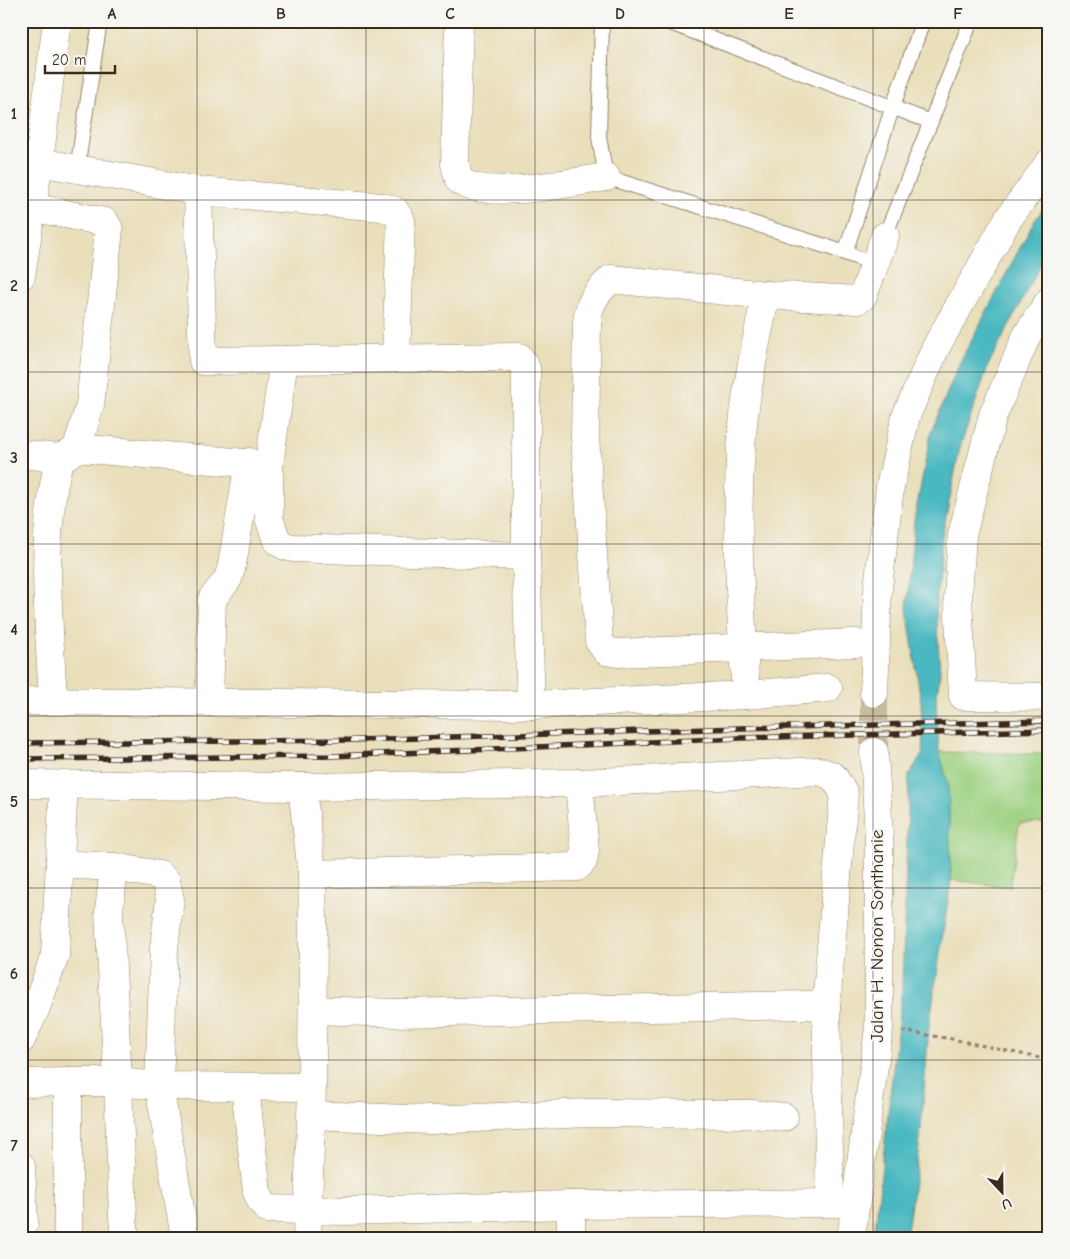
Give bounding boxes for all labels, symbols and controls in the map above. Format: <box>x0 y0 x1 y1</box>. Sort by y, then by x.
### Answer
text: A <box>108 5 117 23</box>
text: B <box>276 5 286 23</box>
text: C <box>445 5 455 23</box>
text: D <box>615 5 625 23</box>
text: E <box>784 5 794 23</box>
text: F <box>953 5 963 23</box>
scale bar <box>45 42 115 74</box>
text: 20 m <box>52 51 86 69</box>
text: 1 <box>11 105 17 123</box>
text: 2 <box>10 277 18 295</box>
text: 3 <box>10 449 18 467</box>
text: 4 <box>10 621 18 639</box>
text: 5 <box>10 793 18 811</box>
street label: Jalan H. Nonon Sonthanie <box>866 829 888 1043</box>
text: 6 <box>10 965 18 983</box>
text: 7 <box>10 1137 18 1155</box>
north arrow <box>978 1166 1028 1216</box>
text: U <box>999 1194 1014 1213</box>

